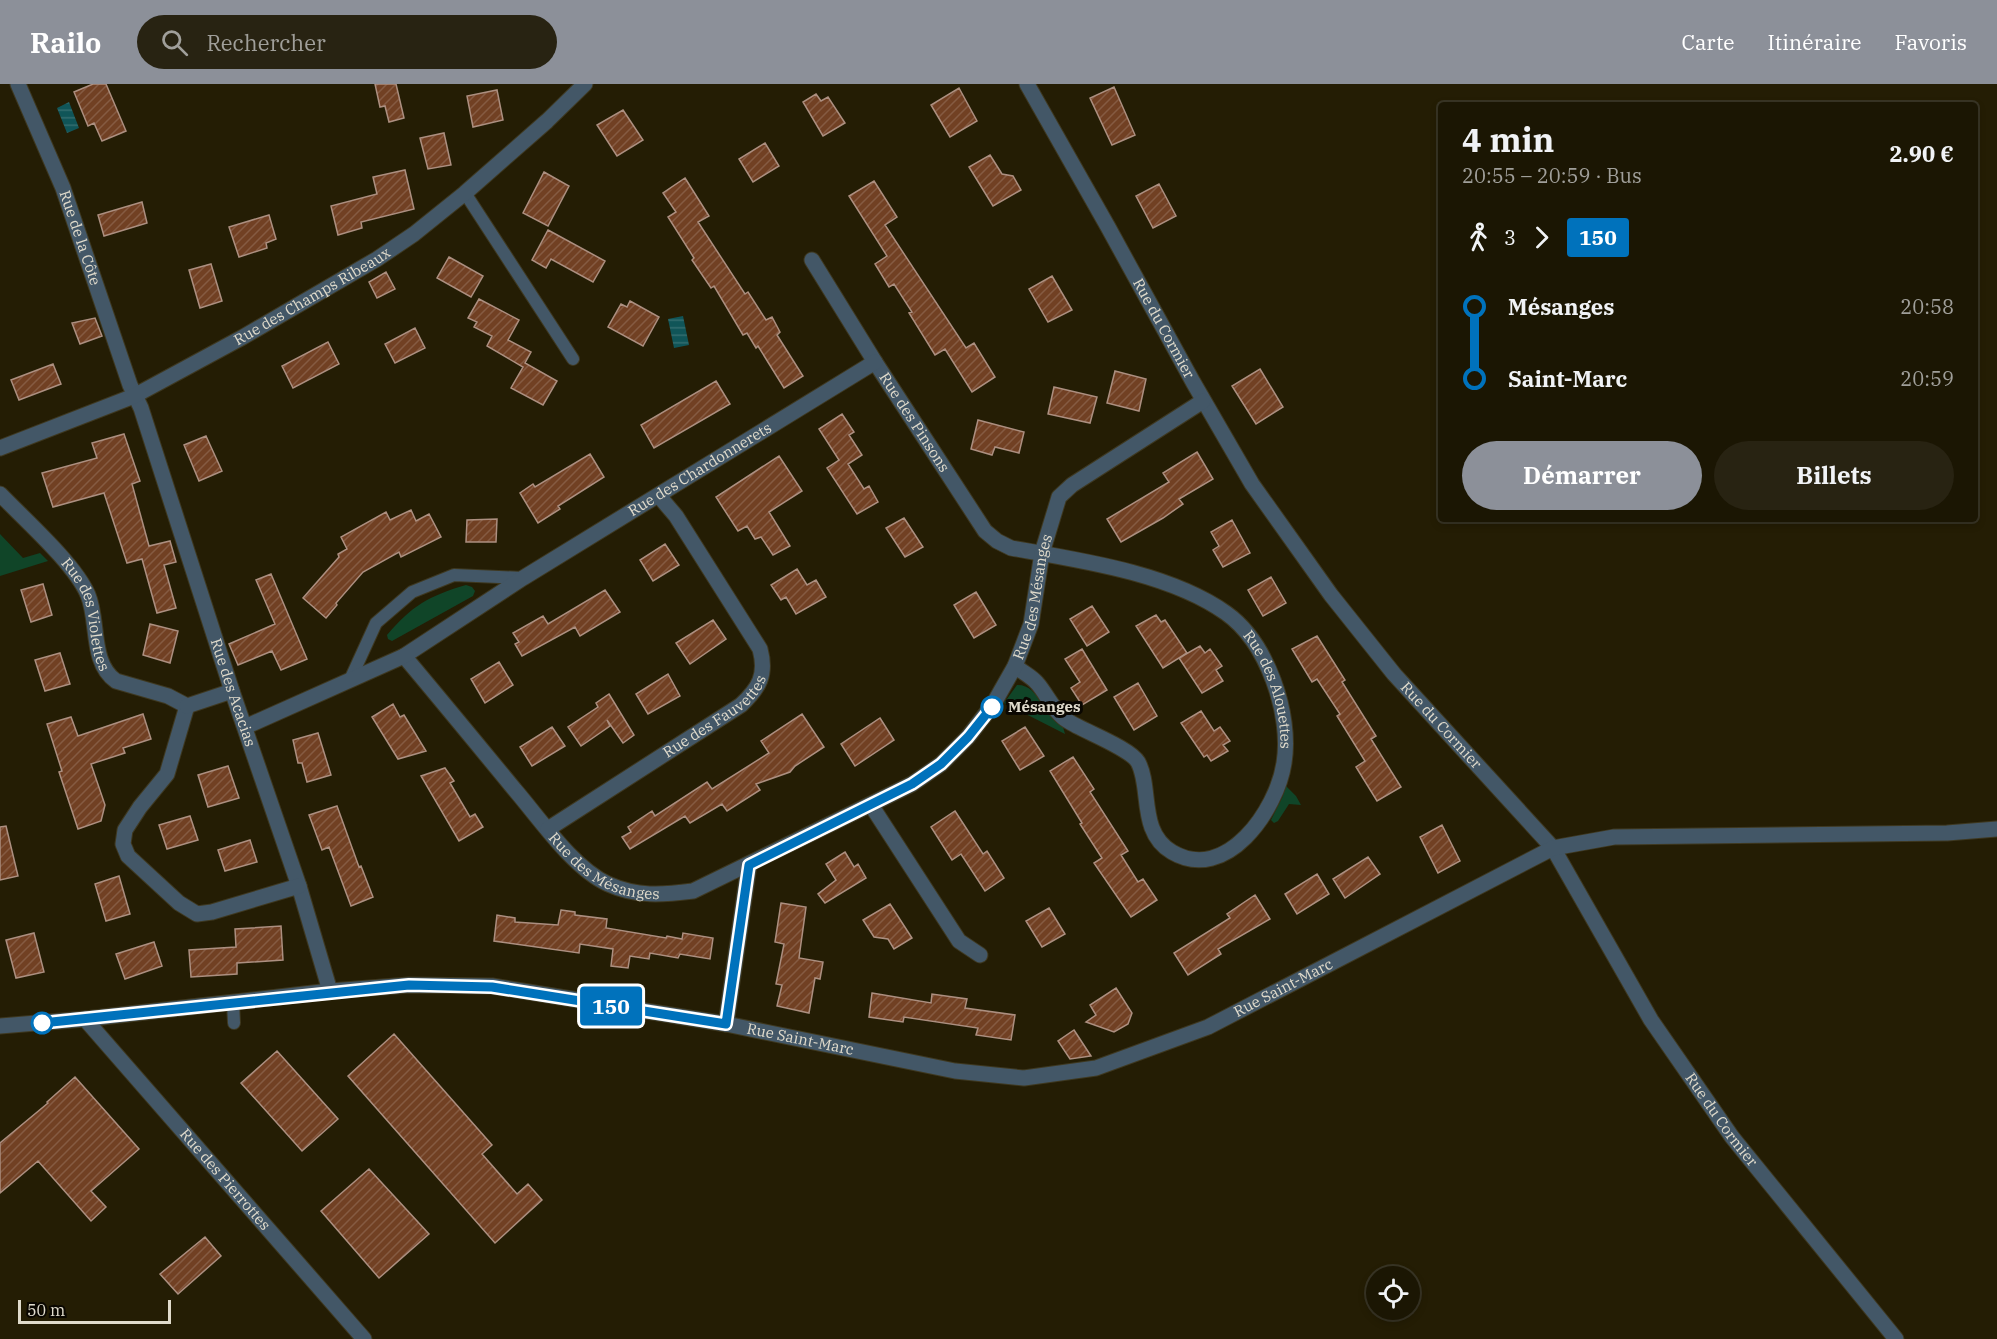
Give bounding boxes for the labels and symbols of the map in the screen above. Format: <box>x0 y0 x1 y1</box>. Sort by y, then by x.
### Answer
street label: Rue de la Côte <box>55 188 105 288</box>
street label: Rue des Champs Ribeaux <box>230 243 394 349</box>
street label: Rue du Cormier <box>1129 275 1199 382</box>
street label: Rue des Pinsons <box>875 369 954 476</box>
street label: Rue des Chardonnerets <box>624 418 775 520</box>
street label: Rue des Mésanges <box>1008 532 1056 662</box>
street label: Rue des Violettes <box>57 554 114 674</box>
street label: Rue des Alouettes <box>1239 626 1296 749</box>
street label: Rue des Acacias <box>207 636 260 749</box>
street label: Rue des Fauvettes <box>659 673 770 762</box>
street label: Rue du Cormier <box>1397 678 1486 773</box>
marker: Mésanges <box>981 696 1003 718</box>
place label: Mésanges <box>1008 697 1081 716</box>
street label: Rue des Mésanges <box>545 828 660 903</box>
street label: Rue Saint-Marc <box>1230 954 1336 1021</box>
line badge: 150 <box>576 986 646 1026</box>
unlabelled marker <box>31 1012 53 1034</box>
street label: Rue Saint-Marc <box>745 1019 856 1059</box>
street label: Rue du Cormier <box>1681 1069 1762 1170</box>
street label: Rue des Pierrottes <box>176 1125 275 1234</box>
scale bar <box>18 1297 171 1324</box>

